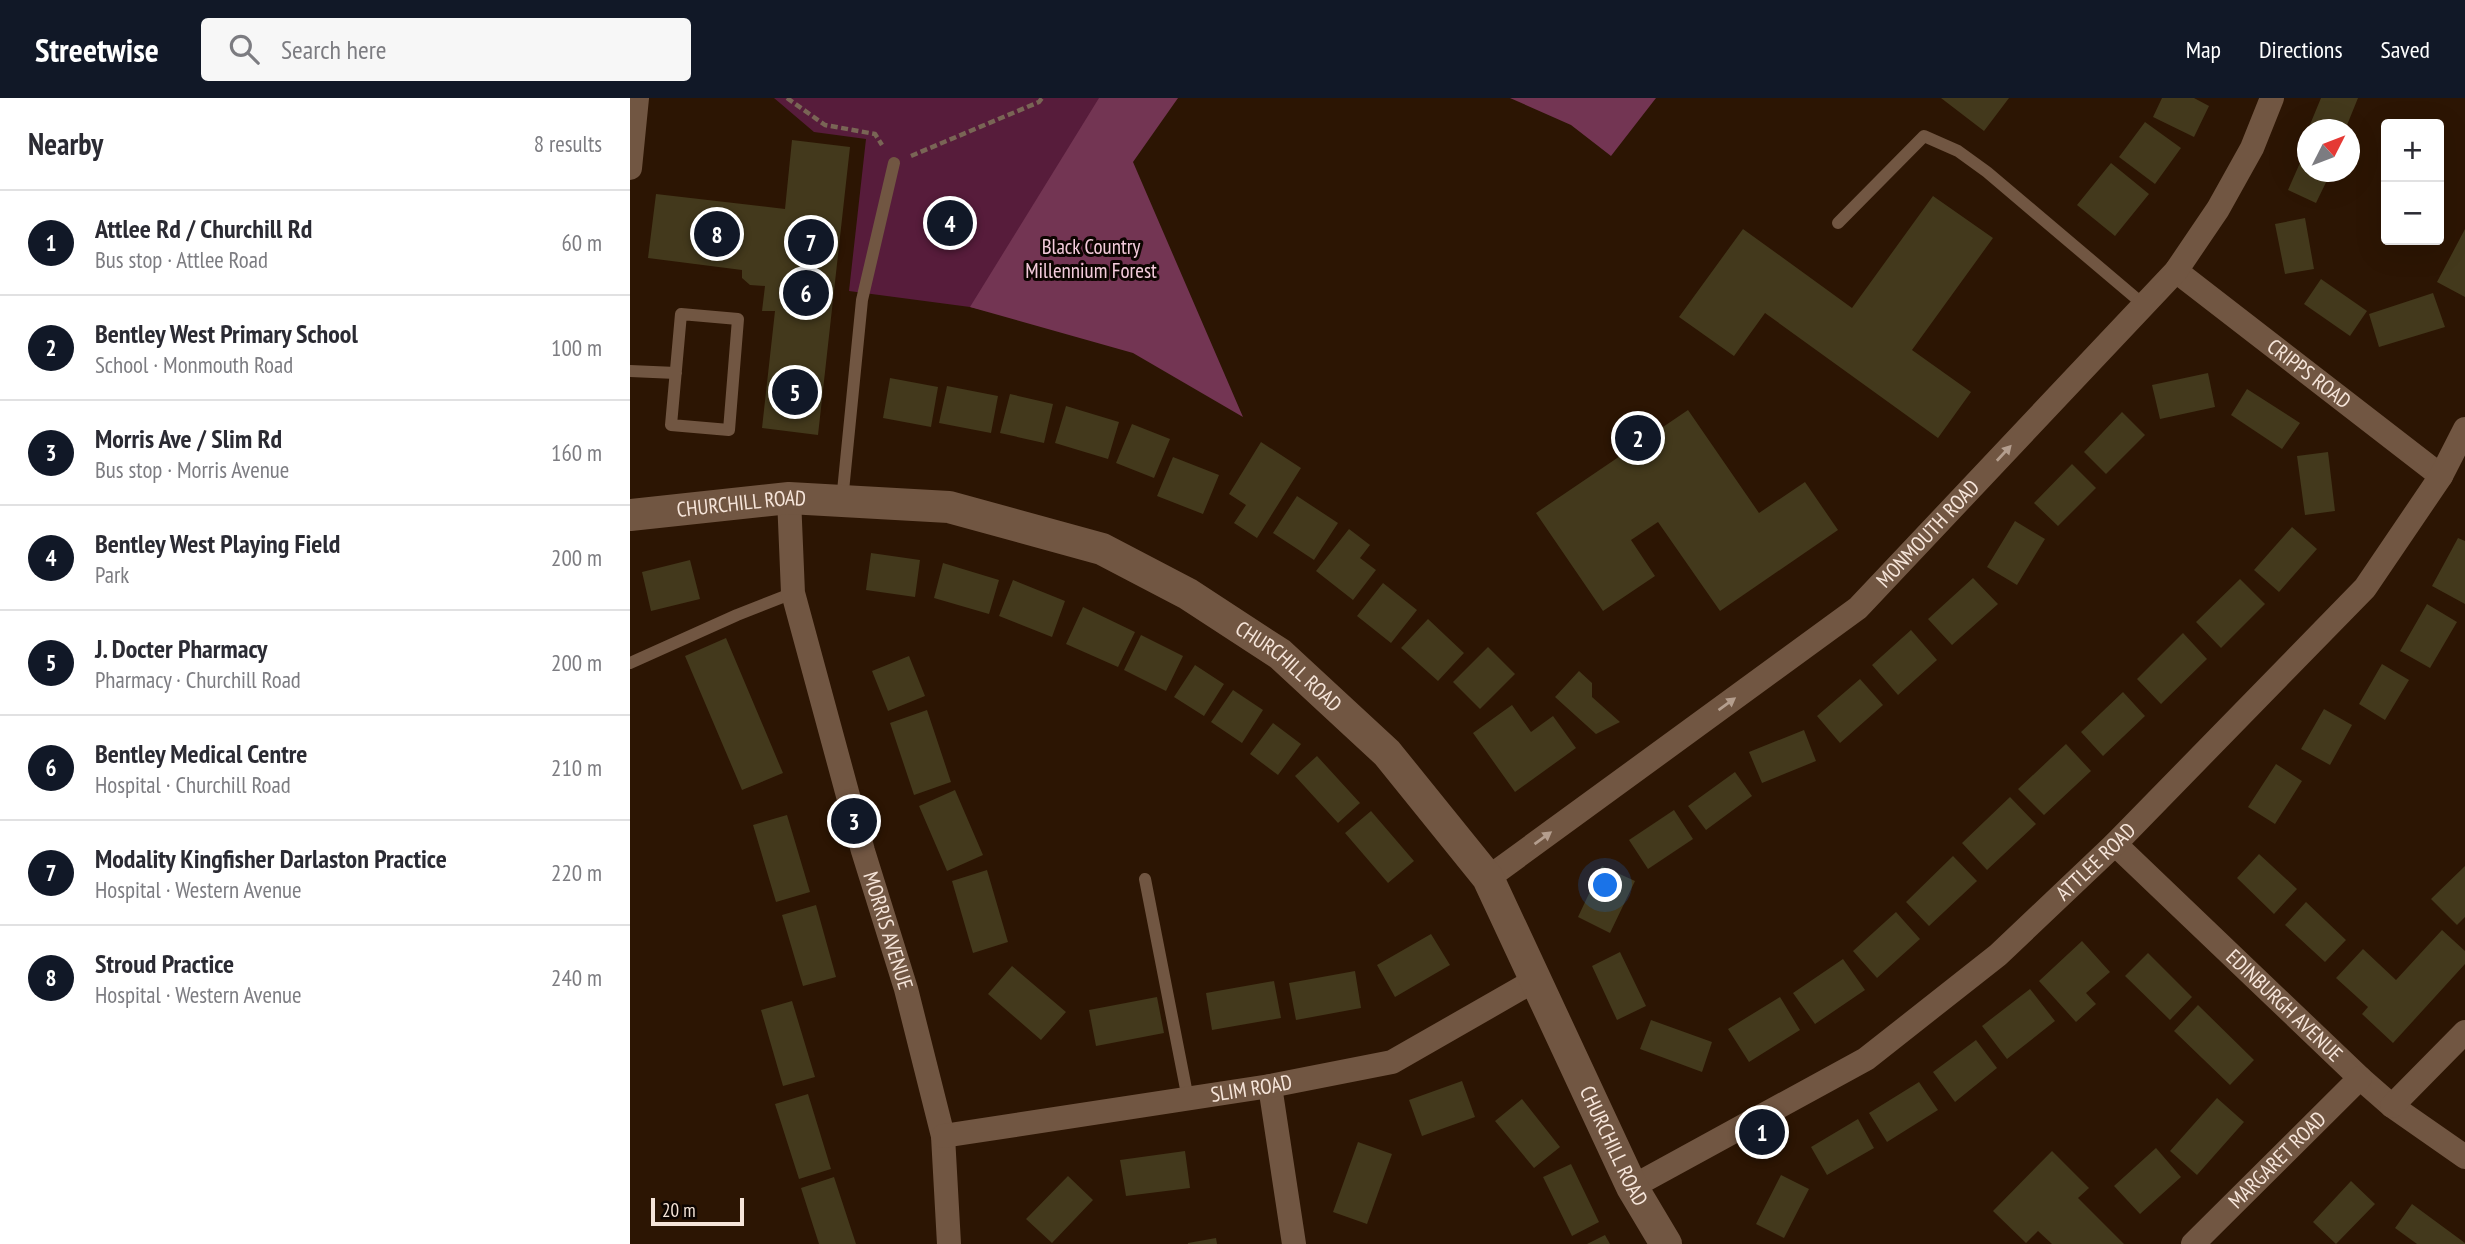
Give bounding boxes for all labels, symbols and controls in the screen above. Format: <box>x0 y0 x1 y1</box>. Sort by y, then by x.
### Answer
search box <box>201 18 691 81</box>
text: Streetwise <box>35 28 159 71</box>
icon: search <box>225 30 263 68</box>
text: Search here <box>281 33 387 66</box>
text: Map <box>2186 34 2221 65</box>
text: Directions <box>2259 34 2343 65</box>
text: Saved <box>2381 34 2430 65</box>
north arrow <box>2297 119 2360 182</box>
map controls <box>2381 119 2444 245</box>
button: + <box>2381 119 2444 182</box>
text: Nearby <box>28 124 103 163</box>
text: 8 results <box>534 129 602 158</box>
button: − <box>2381 182 2444 245</box>
pin: 4 <box>927 197 973 249</box>
pin: 8 <box>694 208 740 260</box>
text: Attlee Rd / Churchill Rd <box>95 212 312 245</box>
pin: 7 <box>788 216 834 268</box>
text: 1 <box>46 228 57 257</box>
text: 60 m <box>561 228 602 257</box>
park label: Black Country Millennium Forest <box>1025 233 1157 284</box>
text: Bus stop · Attlee Road <box>95 245 268 274</box>
pin: 6 <box>783 267 829 319</box>
text: Bentley West Primary School <box>95 317 358 350</box>
text: 2 <box>46 333 57 362</box>
text: 100 m <box>551 333 602 362</box>
street label: CRIPPS ROAD <box>2262 333 2356 414</box>
text: School · Monmouth Road <box>95 350 293 379</box>
pin: 5 <box>772 366 818 418</box>
pin: 2 <box>1615 412 1661 464</box>
text: Morris Ave / Slim Rd <box>95 422 282 455</box>
text: 3 <box>46 438 57 467</box>
text: 160 m <box>551 438 602 467</box>
one-way arrow <box>1995 445 2012 462</box>
text: Bus stop · Morris Avenue <box>95 455 289 484</box>
street label: MONMOUTH ROAD <box>1870 474 1985 593</box>
street label: CHURCHILL ROAD <box>675 484 807 523</box>
text: Bentley West Playing Field <box>95 527 340 560</box>
text: 4 <box>46 543 57 572</box>
text: 200 m <box>551 543 602 572</box>
text: Park <box>95 560 129 589</box>
street label: CHURCHILL ROAD <box>1230 615 1348 717</box>
text: J. Docter Pharmacy <box>95 632 268 665</box>
text: 5 <box>46 648 57 677</box>
text: 200 m <box>551 648 602 677</box>
text: Pharmacy · Churchill Road <box>95 665 301 694</box>
one-way arrow <box>1718 697 1736 711</box>
text: Bentley Medical Centre <box>95 737 307 770</box>
text: 6 <box>46 753 57 782</box>
text: 210 m <box>551 753 602 782</box>
text: Hospital · Churchill Road <box>95 770 291 799</box>
pin: 3 <box>831 795 877 847</box>
street label: ATTLEE ROAD <box>2050 817 2141 906</box>
one-way arrow <box>1534 830 1552 845</box>
text: Modality Kingfisher Darlaston Practice <box>95 842 447 875</box>
text: 7 <box>46 858 57 887</box>
text: 220 m <box>551 858 602 887</box>
street label: MORRIS AVENUE <box>857 868 919 993</box>
your location <box>1588 868 1622 902</box>
text: Hospital · Western Avenue <box>95 875 302 904</box>
street label: EDINBURGH AVENUE <box>2221 943 2349 1067</box>
text: Stroud Practice <box>95 947 234 980</box>
text: 8 <box>46 963 57 992</box>
text: 240 m <box>551 963 602 992</box>
text: Hospital · Western Avenue <box>95 980 302 1009</box>
street label: SLIM ROAD <box>1209 1068 1294 1108</box>
street label: CHURCHILL ROAD <box>1574 1081 1654 1211</box>
street label: MARGARET ROAD <box>2223 1105 2332 1214</box>
pin: 1 <box>1739 1106 1785 1158</box>
scale bar <box>651 1195 744 1227</box>
text: 20 m <box>662 1198 696 1222</box>

